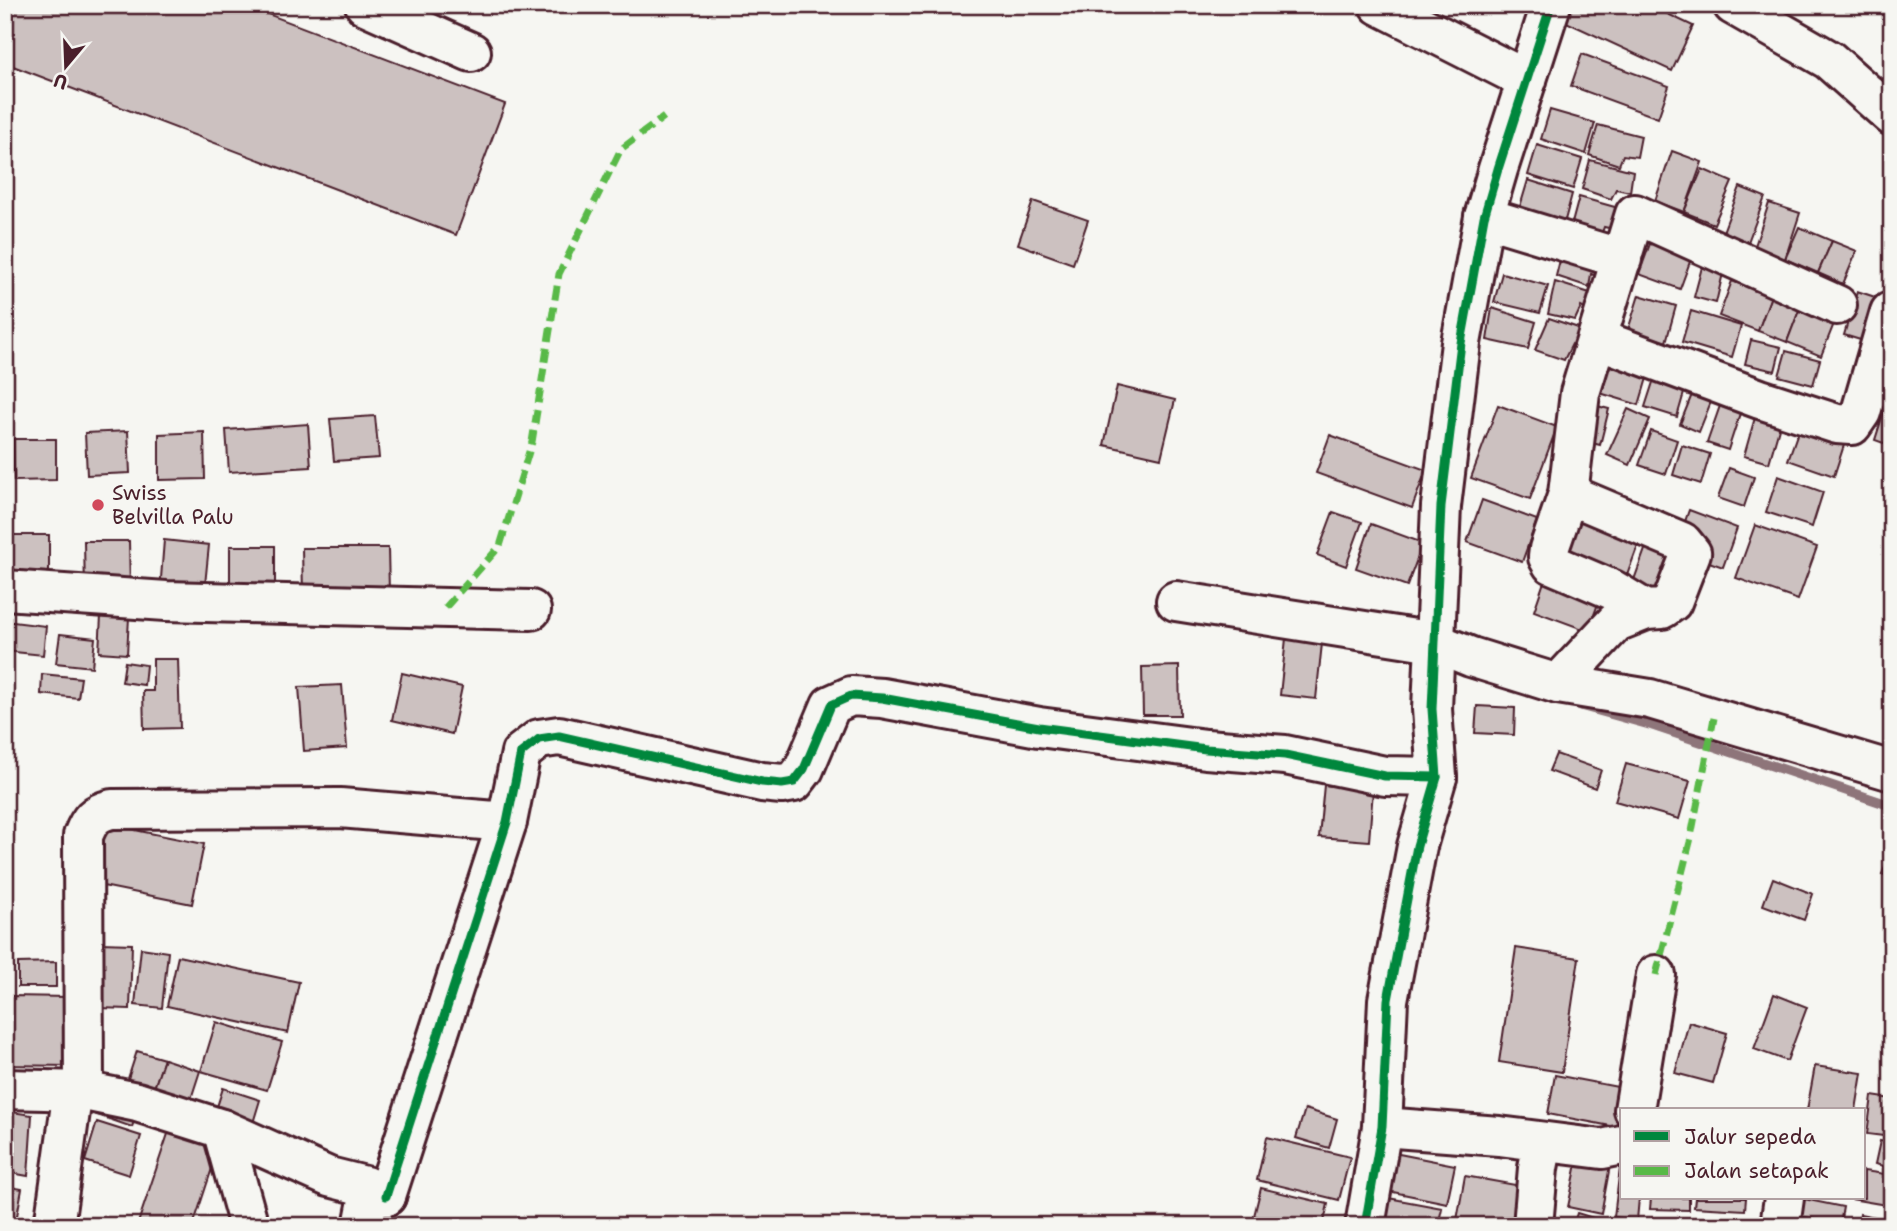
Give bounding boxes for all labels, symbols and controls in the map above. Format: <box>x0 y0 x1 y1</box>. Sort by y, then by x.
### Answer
north arrow <box>32 32 102 102</box>
text: U <box>50 68 71 96</box>
place label: Swiss Belvilla Palu <box>112 479 234 531</box>
marker: Swiss Belvilla Palu <box>90 497 106 513</box>
legend <box>1620 1108 1866 1200</box>
text: Jalur sepeda <box>1684 1123 1816 1151</box>
text: Jalan setapak <box>1684 1157 1829 1185</box>

